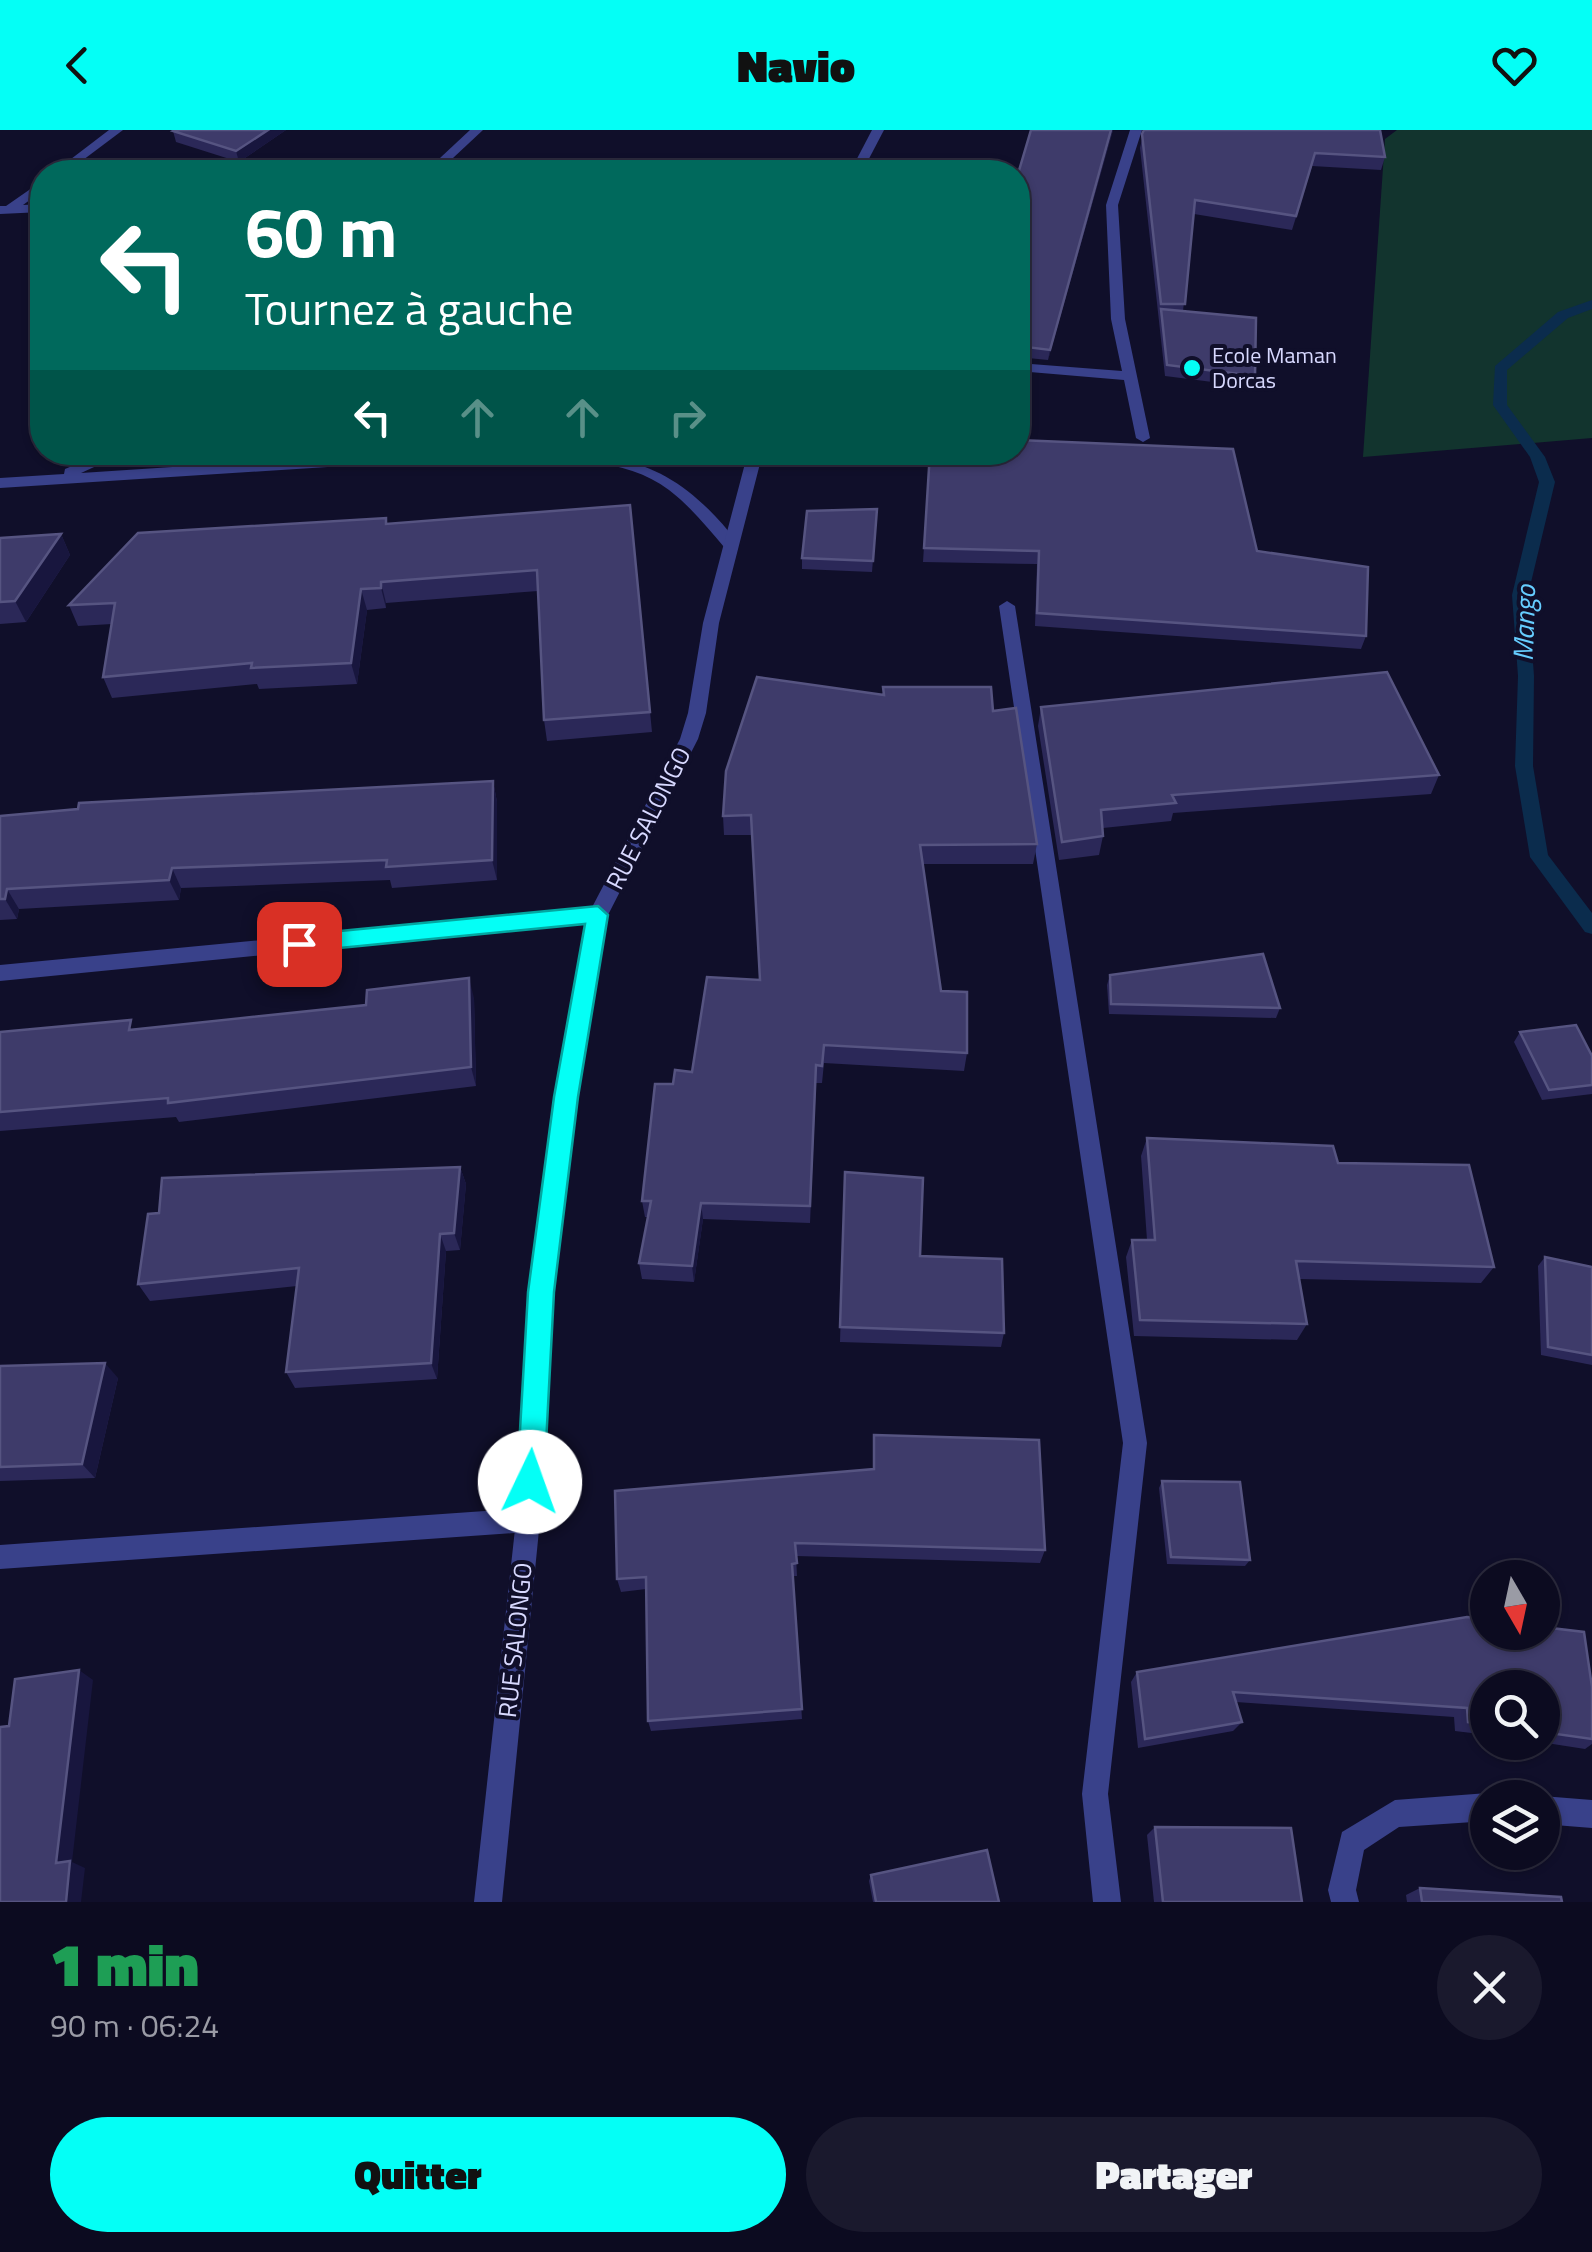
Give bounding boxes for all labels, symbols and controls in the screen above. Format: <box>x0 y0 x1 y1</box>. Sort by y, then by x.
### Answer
text: Navio <box>737 31 855 99</box>
icon: back <box>50 38 105 93</box>
icon: heart <box>1487 38 1542 93</box>
text: 60 m <box>245 178 398 284</box>
icon: left <box>80 200 210 330</box>
text: Tournez à gauche <box>245 274 574 342</box>
place label: Ecole Maman Dorcas <box>1212 338 1337 397</box>
marker: Ecole Maman Dorcas <box>1181 357 1203 379</box>
icon: left <box>345 390 400 445</box>
icon: ahead <box>450 390 505 445</box>
icon: ahead <box>555 390 610 445</box>
icon: right <box>660 390 715 445</box>
water label: Mango <box>1501 583 1546 662</box>
street label: RUE SALONGO <box>596 740 700 896</box>
pin <box>257 902 342 987</box>
icon: arrive <box>272 917 327 972</box>
position arrow <box>478 1430 582 1534</box>
north arrow <box>1470 1560 1560 1650</box>
map controls <box>1470 1560 1560 1870</box>
street label: RUE SALONGO <box>488 1561 542 1719</box>
button: search <box>1470 1670 1560 1760</box>
button: layers <box>1470 1780 1560 1870</box>
text: 1 min <box>50 1918 199 2009</box>
button: close <box>1437 1935 1542 2040</box>
text: 90 m · 06:24 <box>50 2001 219 2049</box>
button: Quitter <box>50 2117 786 2232</box>
button: Partager <box>806 2117 1542 2232</box>

